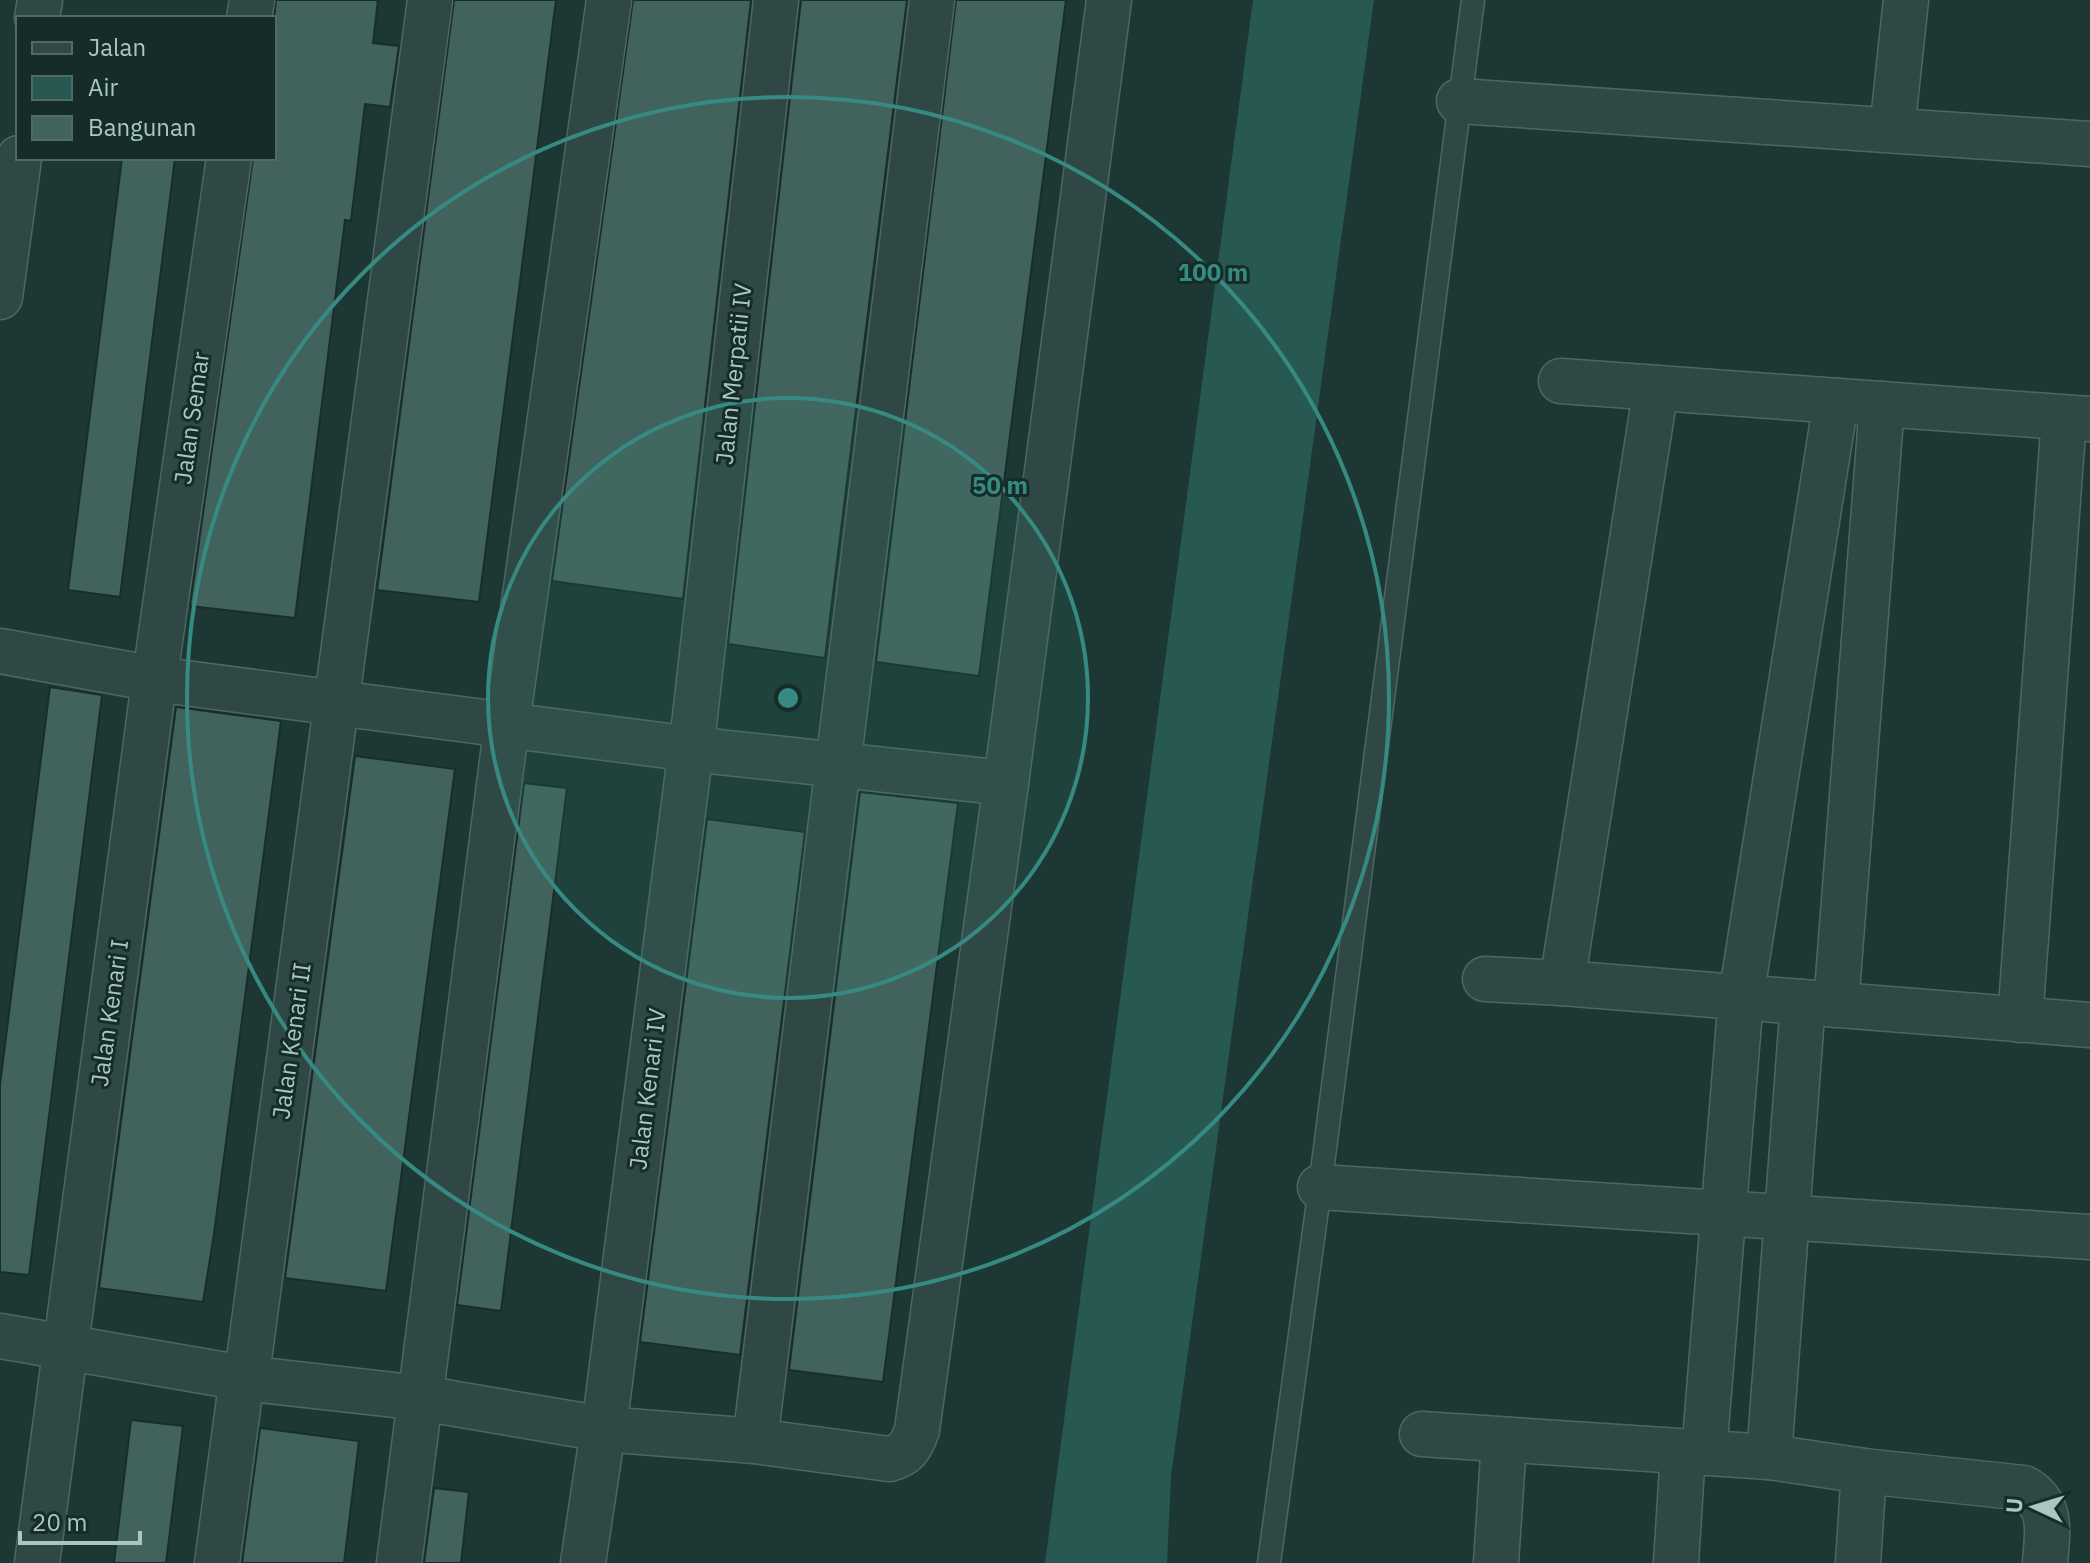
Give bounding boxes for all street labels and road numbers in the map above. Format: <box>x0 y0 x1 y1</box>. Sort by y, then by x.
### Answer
street label: Jalan Merpatii IV <box>708 281 758 466</box>
street label: Jalan Semar <box>166 349 216 486</box>
street label: Jalan Kenari I <box>83 937 135 1088</box>
street label: Jalan Kenari II <box>264 961 318 1121</box>
street label: Jalan Kenari IV <box>621 1006 673 1172</box>

